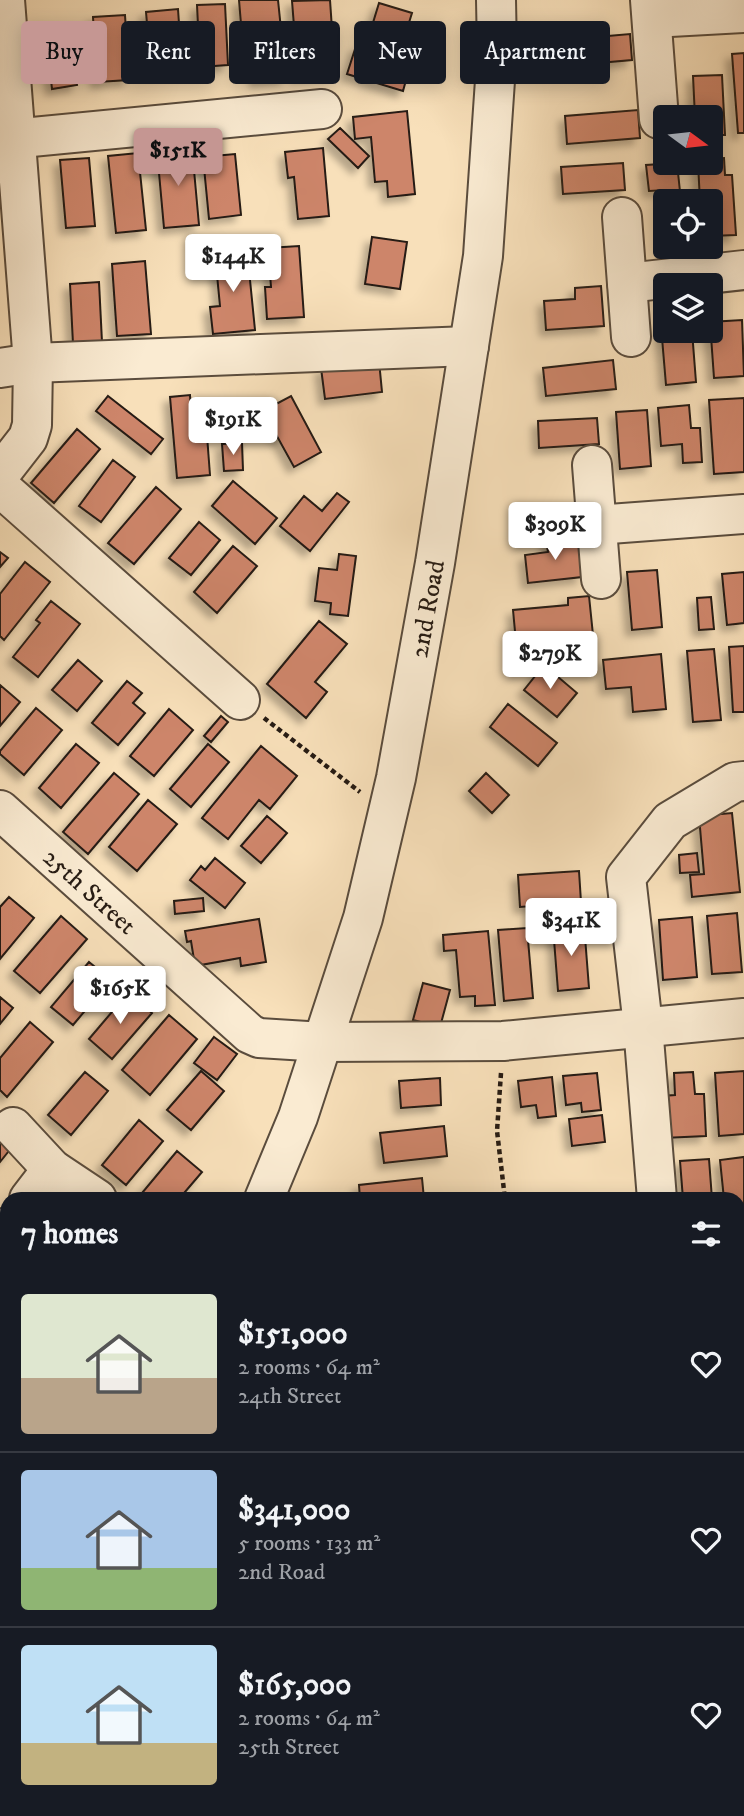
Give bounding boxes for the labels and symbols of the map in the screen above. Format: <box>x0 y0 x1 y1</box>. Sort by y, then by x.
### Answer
north arrow <box>653 105 723 175</box>
pin: $151K <box>129 128 227 188</box>
pin: $144K <box>184 234 282 294</box>
pin: $191K <box>184 398 282 457</box>
pin: $309K <box>506 503 604 562</box>
street label: 2nd Road <box>403 557 453 660</box>
pin: $279K <box>501 632 599 691</box>
street label: 25th Street <box>35 841 143 942</box>
pin: $341K <box>522 898 620 958</box>
pin: $165K <box>71 967 169 1026</box>

